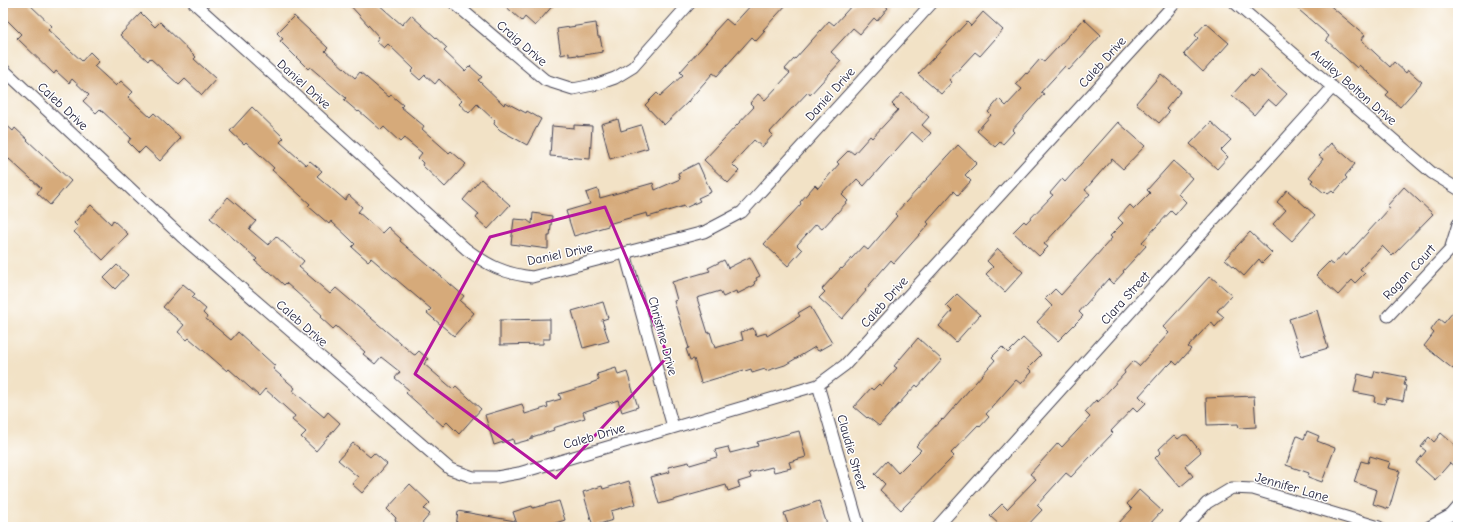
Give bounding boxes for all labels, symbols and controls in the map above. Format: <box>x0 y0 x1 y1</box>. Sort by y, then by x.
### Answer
street label: Craig Drive <box>494 17 551 69</box>
street label: Caleb Drive <box>1075 33 1129 91</box>
street label: Audley Bolton Drive <box>1308 46 1400 128</box>
street label: Daniel Drive <box>274 56 334 112</box>
street label: Daniel Drive <box>802 64 858 124</box>
street label: Caleb Drive <box>35 79 92 133</box>
street label: Daniel Drive <box>526 240 595 268</box>
street label: Ragan Court <box>1380 240 1439 303</box>
street label: Clara Street <box>1097 267 1154 328</box>
street label: Caleb Drive <box>857 273 911 331</box>
street label: Christine Drive <box>645 295 681 378</box>
street label: Caleb Drive <box>273 297 331 350</box>
street label: Claudie Street <box>834 413 870 493</box>
street label: Caleb Drive <box>561 420 627 452</box>
street label: Jennifer Lane <box>1253 469 1331 505</box>

